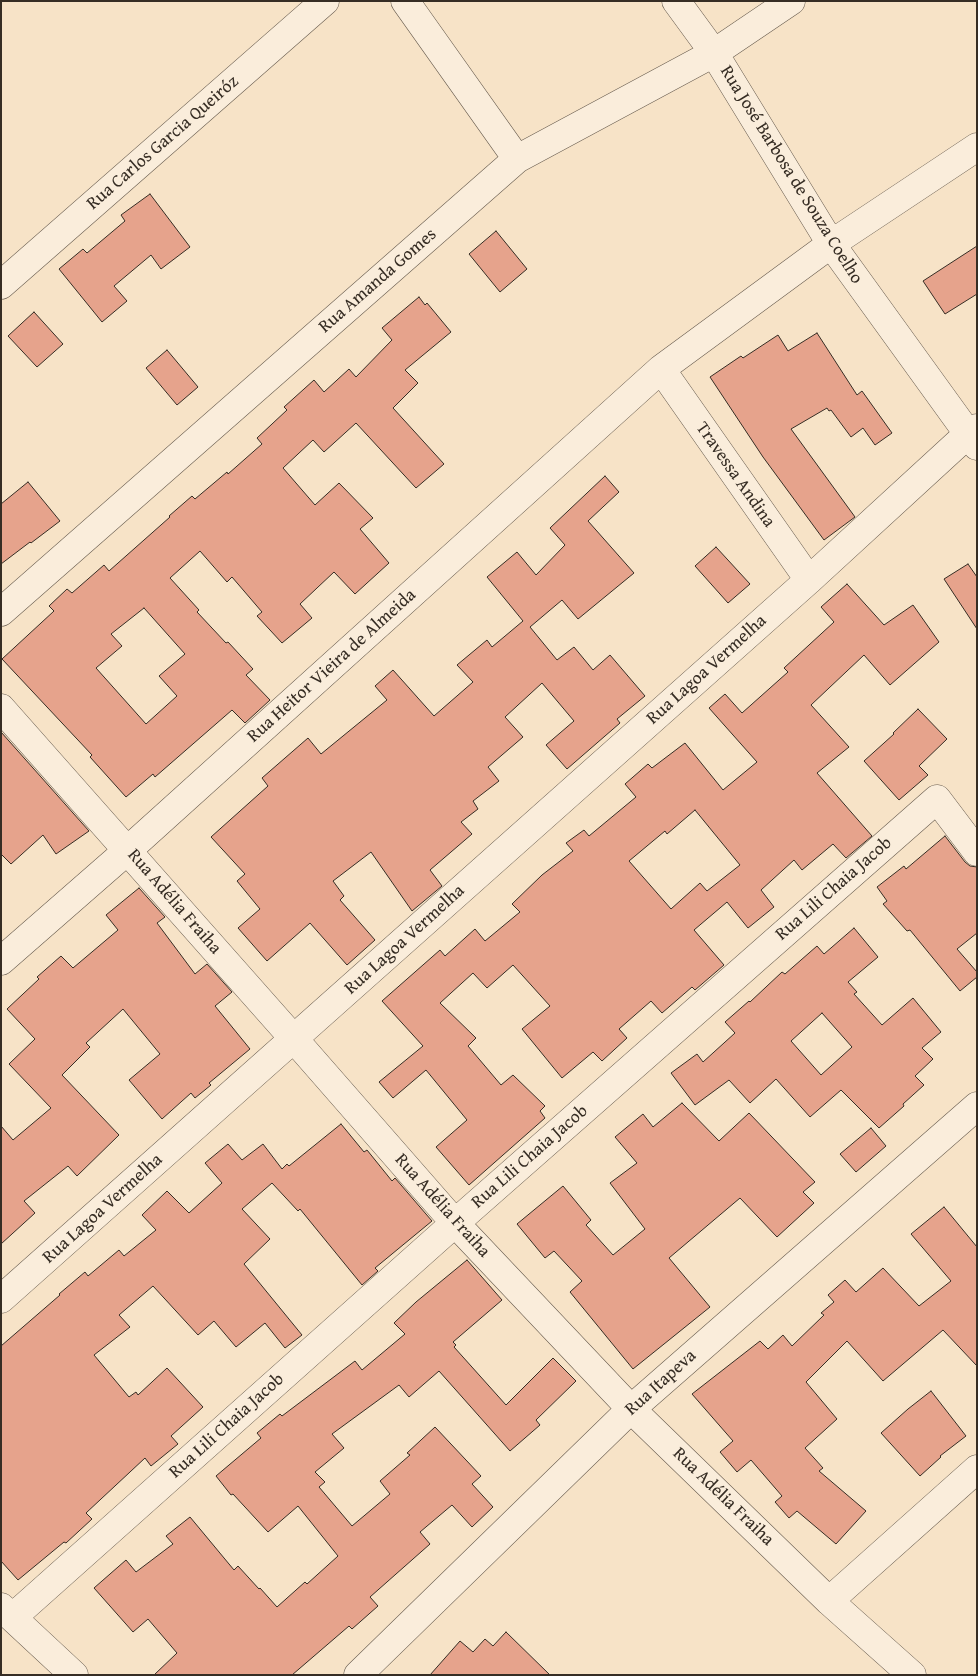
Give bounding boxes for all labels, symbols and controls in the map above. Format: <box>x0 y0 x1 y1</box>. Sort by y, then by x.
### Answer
street label: Rua José Barbosa de Souza Coelho <box>715 62 867 288</box>
street label: Rua Carlos Garcia Queiróz <box>83 71 243 215</box>
street label: Rua Amanda Gomes <box>315 224 441 338</box>
street label: Travessa Andina <box>691 418 779 532</box>
street label: Rua Heitor Vieira de Almeida <box>243 585 421 747</box>
street label: Rua Lagoa Vermelha <box>643 610 771 730</box>
street label: Rua Lili Chaia Jacob <box>771 833 897 945</box>
street label: Rua Adélia Fraiha <box>122 845 226 959</box>
street label: Rua Lagoa Vermelha <box>341 880 469 1000</box>
street label: Rua Lili Chaia Jacob <box>467 1101 593 1213</box>
street label: Rua Lagoa Vermelha <box>39 1149 167 1269</box>
street label: Rua Adélia Fraiha <box>390 1150 494 1262</box>
street label: Rua Itapeva <box>621 1345 701 1421</box>
street label: Rua Lili Chaia Jacob <box>165 1369 289 1483</box>
street label: Rua Adélia Fraiha <box>668 1443 778 1551</box>

